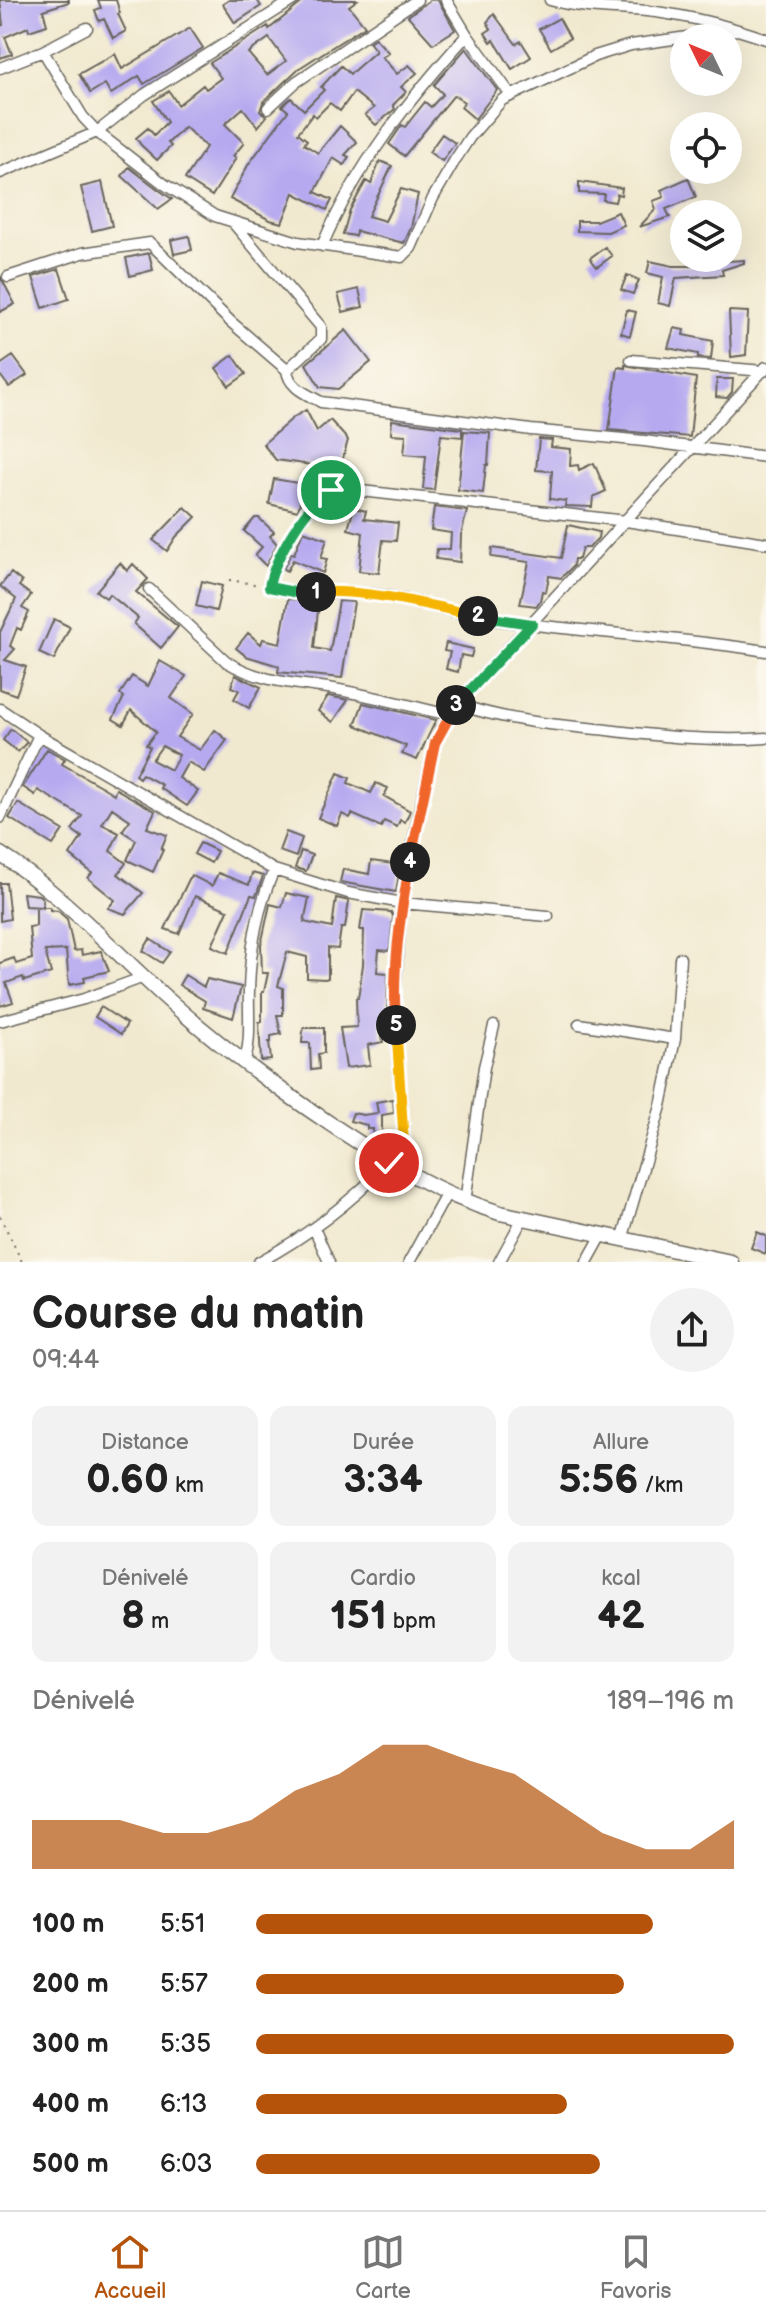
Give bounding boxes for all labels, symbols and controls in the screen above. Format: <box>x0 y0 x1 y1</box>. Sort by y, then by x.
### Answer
north arrow <box>670 24 742 96</box>
map controls <box>670 24 742 272</box>
button: locate <box>670 112 742 184</box>
button: layers <box>670 200 742 272</box>
pin <box>297 456 365 524</box>
icon: arrive <box>309 468 353 512</box>
pin: 1 <box>296 572 336 612</box>
text: 1 <box>311 578 321 605</box>
pin: 2 <box>458 596 498 636</box>
text: 2 <box>471 602 485 629</box>
pin: 3 <box>436 685 476 725</box>
text: 3 <box>450 691 462 718</box>
pin: 4 <box>390 842 430 882</box>
text: 4 <box>404 848 416 875</box>
pin: 5 <box>376 1005 416 1045</box>
text: 5 <box>390 1011 402 1038</box>
pin <box>355 1129 423 1197</box>
icon: check <box>367 1141 411 1185</box>
text: Course du matin <box>32 1288 364 1341</box>
button: share <box>650 1288 734 1372</box>
text: 09:44 <box>32 1345 99 1376</box>
text: Distance <box>101 1429 189 1456</box>
text: Durée <box>352 1429 414 1456</box>
text: Allure <box>593 1429 649 1456</box>
text: 0.60 <box>86 1456 169 1504</box>
text: 3:34 <box>343 1456 423 1504</box>
text: 5:56 <box>559 1456 639 1504</box>
text: km <box>169 1472 204 1499</box>
text: /km <box>639 1472 683 1499</box>
text: Dénivelé <box>101 1565 189 1592</box>
text: Cardio <box>350 1565 416 1592</box>
text: kcal <box>601 1565 641 1592</box>
text: 8 <box>121 1592 145 1640</box>
text: 151 <box>330 1592 387 1640</box>
text: 42 <box>597 1592 645 1640</box>
text: m <box>145 1608 169 1635</box>
text: bpm <box>387 1608 436 1635</box>
text: Dénivelé <box>32 1686 135 1717</box>
text: 189–196 m <box>607 1686 734 1717</box>
text: 100 m <box>32 1909 105 1940</box>
text: 5:51 <box>160 1909 205 1940</box>
text: 200 m <box>32 1969 109 2000</box>
text: 5:57 <box>160 1969 208 2000</box>
text: 300 m <box>32 2029 109 2060</box>
text: 5:35 <box>160 2029 211 2060</box>
text: 400 m <box>32 2089 109 2120</box>
text: 6:13 <box>160 2089 207 2120</box>
text: 500 m <box>32 2149 109 2180</box>
text: 6:03 <box>160 2149 212 2180</box>
tab: Accueil <box>95 2230 166 2305</box>
tab: Carte <box>355 2230 411 2305</box>
tab: Favoris <box>600 2230 671 2305</box>

